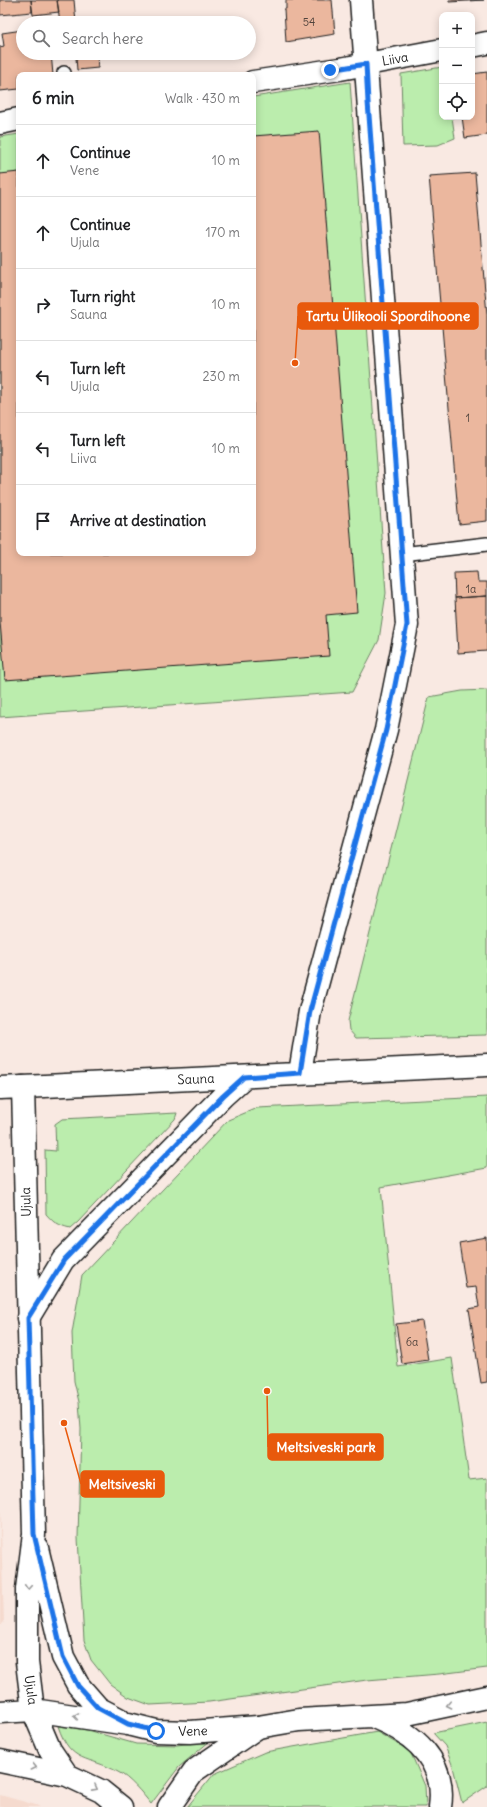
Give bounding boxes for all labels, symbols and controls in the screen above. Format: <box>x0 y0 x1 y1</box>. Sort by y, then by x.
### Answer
map controls <box>439 12 475 120</box>
button: + <box>439 12 475 48</box>
house number: 54 <box>303 15 315 29</box>
search box <box>16 16 256 60</box>
icon: search <box>30 27 52 49</box>
text: Search here <box>62 29 143 48</box>
street label: Liiva <box>380 48 410 70</box>
button: − <box>439 48 475 84</box>
route end <box>321 61 339 79</box>
button: locate <box>439 84 475 120</box>
text: 6 min <box>32 87 74 109</box>
text: Walk · 430 m <box>165 90 240 107</box>
text: Continue <box>70 143 131 162</box>
icon: ahead <box>32 150 54 172</box>
text: 10 m <box>212 152 240 169</box>
text: Vene <box>70 162 99 179</box>
text: Continue <box>70 215 131 234</box>
icon: ahead <box>32 222 54 244</box>
text: 170 m <box>205 224 240 241</box>
text: Ujula <box>70 234 100 251</box>
text: Turn right <box>70 287 135 306</box>
icon: right <box>32 294 54 316</box>
text: 10 m <box>212 296 240 313</box>
callout: Tartu Ülikooli Spordihoone <box>298 303 478 329</box>
text: Sauna <box>70 306 107 323</box>
text: Tartu Ülikooli Spordihoone <box>306 307 471 325</box>
text: Turn left <box>70 359 125 378</box>
icon: left <box>32 366 54 388</box>
text: 230 m <box>202 368 240 385</box>
text: Ujula <box>70 378 100 395</box>
house number: 1 <box>466 411 470 425</box>
text: Turn left <box>70 431 125 450</box>
icon: left <box>32 438 54 460</box>
text: 10 m <box>212 440 240 457</box>
text: Liiva <box>70 450 97 467</box>
icon: arrive <box>32 510 54 532</box>
text: Arrive at destination <box>70 511 206 530</box>
house number: 1a <box>466 582 476 596</box>
street label: Sauna <box>177 1070 215 1088</box>
street label: Ujula <box>17 1187 35 1217</box>
house number: 6a <box>406 1335 418 1349</box>
callout: Meltsiveski park <box>268 1434 383 1460</box>
text: Meltsiveski park <box>276 1438 376 1456</box>
callout: Meltsiveski <box>81 1471 164 1497</box>
text: Meltsiveski <box>88 1475 156 1493</box>
one-way arrow <box>23 1584 32 1590</box>
street label: Ujula <box>21 1674 41 1706</box>
one-way arrow <box>446 1701 452 1709</box>
one-way arrow <box>73 1712 79 1721</box>
route start <box>147 1722 165 1740</box>
street label: Vene <box>178 1722 208 1740</box>
one-way arrow <box>30 1763 37 1771</box>
one-way arrow <box>91 1784 99 1791</box>

